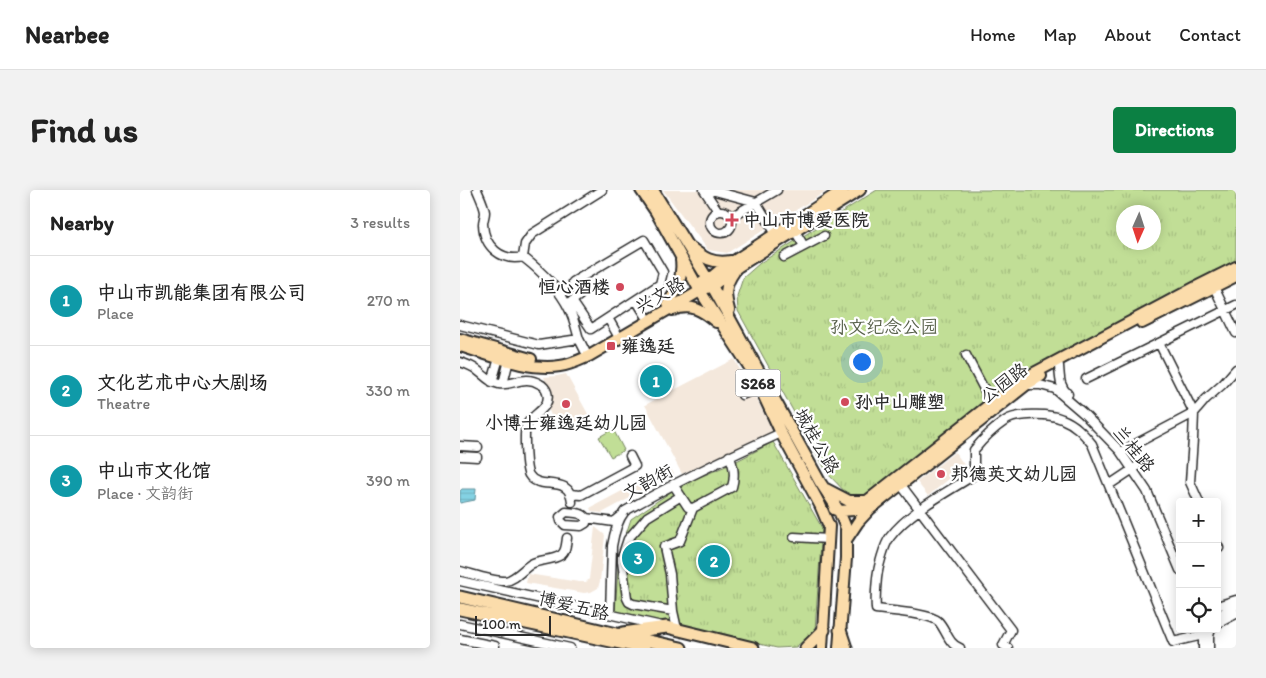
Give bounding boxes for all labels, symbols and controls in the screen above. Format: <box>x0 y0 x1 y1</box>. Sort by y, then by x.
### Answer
text: Nearbee <box>25 20 109 49</box>
text: Home <box>970 24 1016 46</box>
text: Map <box>1044 24 1077 46</box>
text: About <box>1105 24 1151 46</box>
text: Contact <box>1179 24 1241 46</box>
button: Directions <box>1113 107 1236 153</box>
text: Find us <box>30 109 138 151</box>
north arrow <box>1116 205 1161 250</box>
place label: 中山市博爱医院 <box>743 209 869 231</box>
text: Nearby <box>50 210 114 235</box>
text: 3 results <box>350 213 410 232</box>
marker: 中山市博爱医院 <box>725 213 739 227</box>
street label: 兴文路 <box>631 272 689 318</box>
place label: 恒心酒楼 <box>538 276 610 298</box>
text: 中山市凯能集团有限公司 <box>97 281 306 304</box>
marker: 恒心酒楼 <box>614 281 626 293</box>
text: 1 <box>62 291 70 310</box>
text: 270 m <box>367 291 410 310</box>
text: Place <box>97 304 134 323</box>
park label: 孙文纪念公园 <box>830 316 938 338</box>
place label: 雍逸廷 <box>621 335 675 357</box>
marker: 雍逸廷 <box>605 340 617 352</box>
your location <box>849 349 875 375</box>
street label: 公园路 <box>976 358 1032 408</box>
pin: 1 <box>640 362 672 400</box>
road number: S268 <box>736 370 780 397</box>
text: 文化艺术中心大剧场 <box>97 371 268 394</box>
text: 2 <box>62 381 70 400</box>
text: 330 m <box>366 381 410 400</box>
place label: 孙中山雕塑 <box>855 391 945 413</box>
text: Theatre <box>97 394 150 413</box>
marker: 孙中山雕塑 <box>839 396 851 408</box>
marker: 小博士雍逸廷幼儿园 <box>560 398 572 410</box>
street label: 城桂公路 <box>790 404 844 478</box>
place label: 小博士雍逸廷幼儿园 <box>485 412 647 434</box>
street label: 兰桂路 <box>1108 421 1160 477</box>
text: 中山市文化馆 <box>97 459 211 482</box>
street label: 文韵街 <box>619 459 677 505</box>
place label: 邦德英文幼儿园 <box>951 463 1077 485</box>
marker: 邦德英文幼儿园 <box>935 468 947 480</box>
text: 3 <box>62 471 70 490</box>
text: 390 m <box>366 471 410 490</box>
text: Place · 文韵街 <box>97 484 193 503</box>
map controls <box>1176 498 1221 633</box>
button: + <box>1176 498 1221 543</box>
pin: 3 <box>622 539 654 577</box>
pin: 2 <box>698 542 730 580</box>
button: − <box>1176 543 1221 588</box>
street label: 博爱五路 <box>536 587 612 625</box>
button: locate <box>1176 588 1221 633</box>
scale bar <box>475 613 551 636</box>
text: 100 m <box>482 616 521 633</box>

